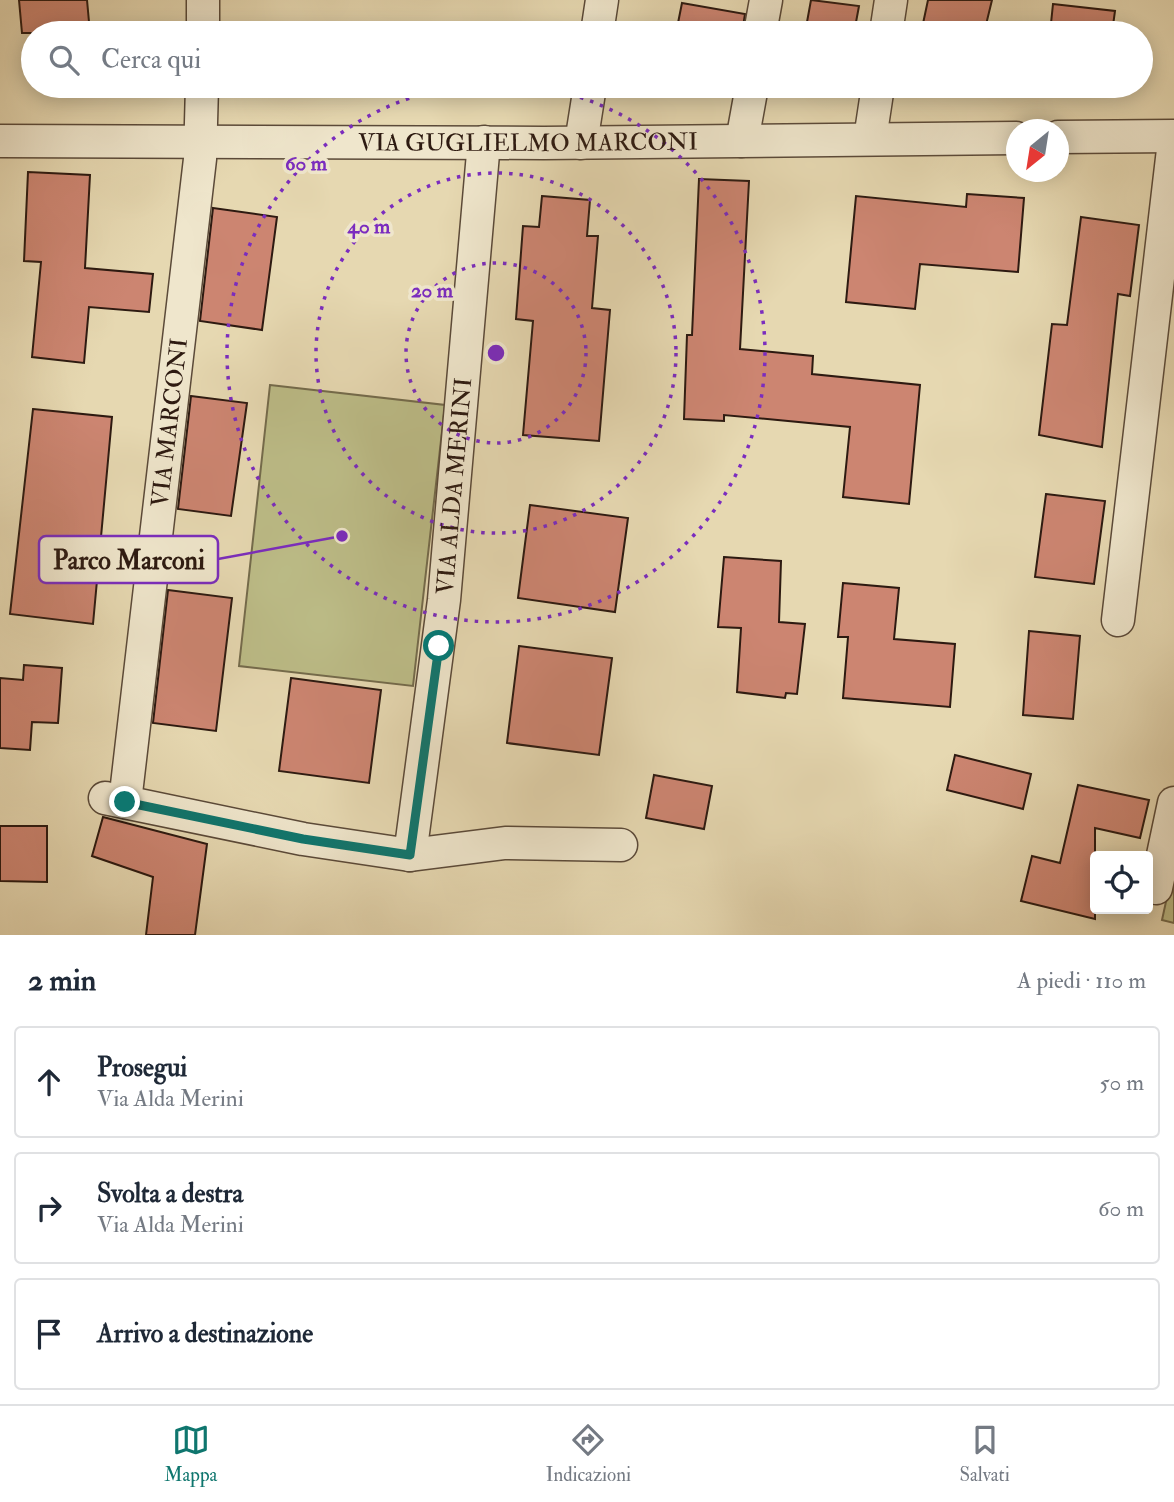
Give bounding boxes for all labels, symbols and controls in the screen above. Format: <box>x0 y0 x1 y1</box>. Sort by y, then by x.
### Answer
search box <box>21 21 1153 98</box>
icon: search <box>45 41 83 79</box>
text: Cerca qui <box>101 44 201 76</box>
north arrow <box>1006 119 1069 182</box>
street label: VIA GUGLIELMO MARCONI <box>358 126 698 159</box>
text: 60 m <box>285 150 328 177</box>
text: 40 m <box>347 213 391 240</box>
text: 20 m <box>411 277 454 304</box>
street label: VIA MARCONI <box>145 336 195 509</box>
centre of rings <box>484 341 508 365</box>
street label: VIA ALDA MERINI <box>430 376 479 596</box>
callout: Parco Marconi <box>39 536 218 583</box>
text: Parco Marconi <box>53 545 205 577</box>
route start <box>423 630 454 661</box>
route end <box>109 786 140 817</box>
map controls <box>1090 851 1153 914</box>
button: locate <box>1090 851 1153 914</box>
text: 2 min <box>28 962 96 999</box>
text: A piedi · 110 m <box>1017 966 1146 995</box>
text: Prosegui <box>97 1052 187 1084</box>
icon: ahead <box>30 1063 68 1101</box>
text: 50 m <box>1100 1068 1144 1097</box>
text: Via Alda Merini <box>97 1084 244 1113</box>
text: Svolta a destra <box>97 1178 243 1210</box>
icon: right <box>30 1189 68 1227</box>
text: 60 m <box>1098 1194 1144 1223</box>
text: Via Alda Merini <box>97 1210 244 1239</box>
icon: arrive <box>30 1315 68 1353</box>
text: Arrivo a destinazione <box>97 1318 313 1350</box>
tab: Mappa <box>164 1421 217 1487</box>
tab: Indicazioni <box>546 1421 631 1487</box>
tab: Salvati <box>959 1421 1010 1487</box>

